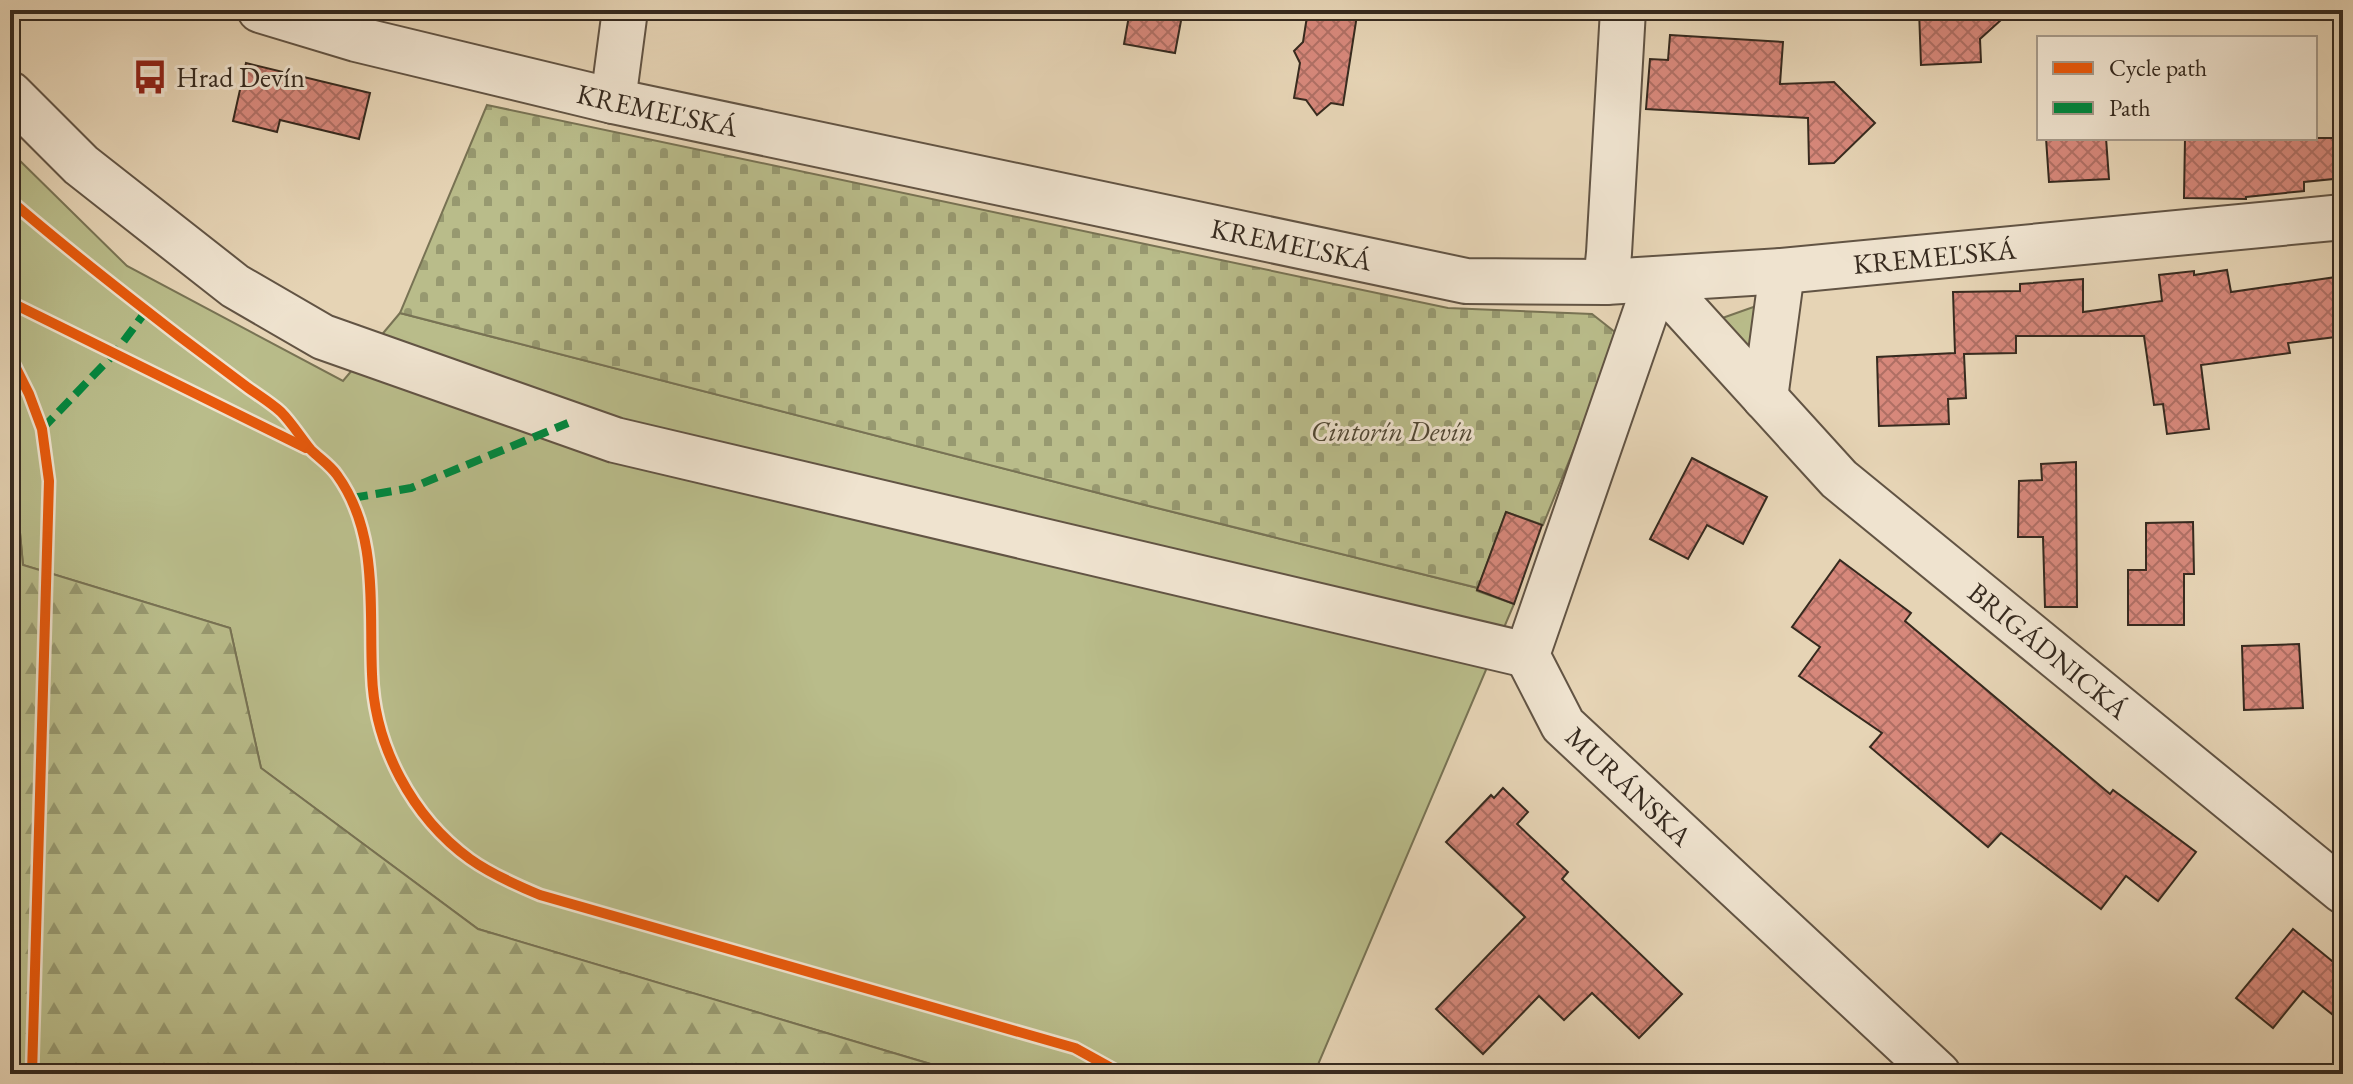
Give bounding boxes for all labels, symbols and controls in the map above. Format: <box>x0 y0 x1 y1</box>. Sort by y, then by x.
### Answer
legend <box>2037 36 2317 140</box>
text: Cycle path <box>2109 52 2207 83</box>
bus stop icon: Hrad Devín <box>131 58 169 96</box>
place label: Hrad Devín <box>176 59 305 95</box>
street label: KREMEĽSKÁ <box>573 75 742 145</box>
text: Path <box>2109 92 2151 123</box>
street label: KREMEĽSKÁ <box>1208 210 1376 279</box>
street label: KREMEĽSKÁ <box>1851 231 2018 282</box>
park label: Cintorín Devín <box>1311 413 1473 449</box>
street label: BRIGÁDNICKÁ <box>1961 574 2137 727</box>
street label: MURÁNSKA <box>1558 718 1700 854</box>

